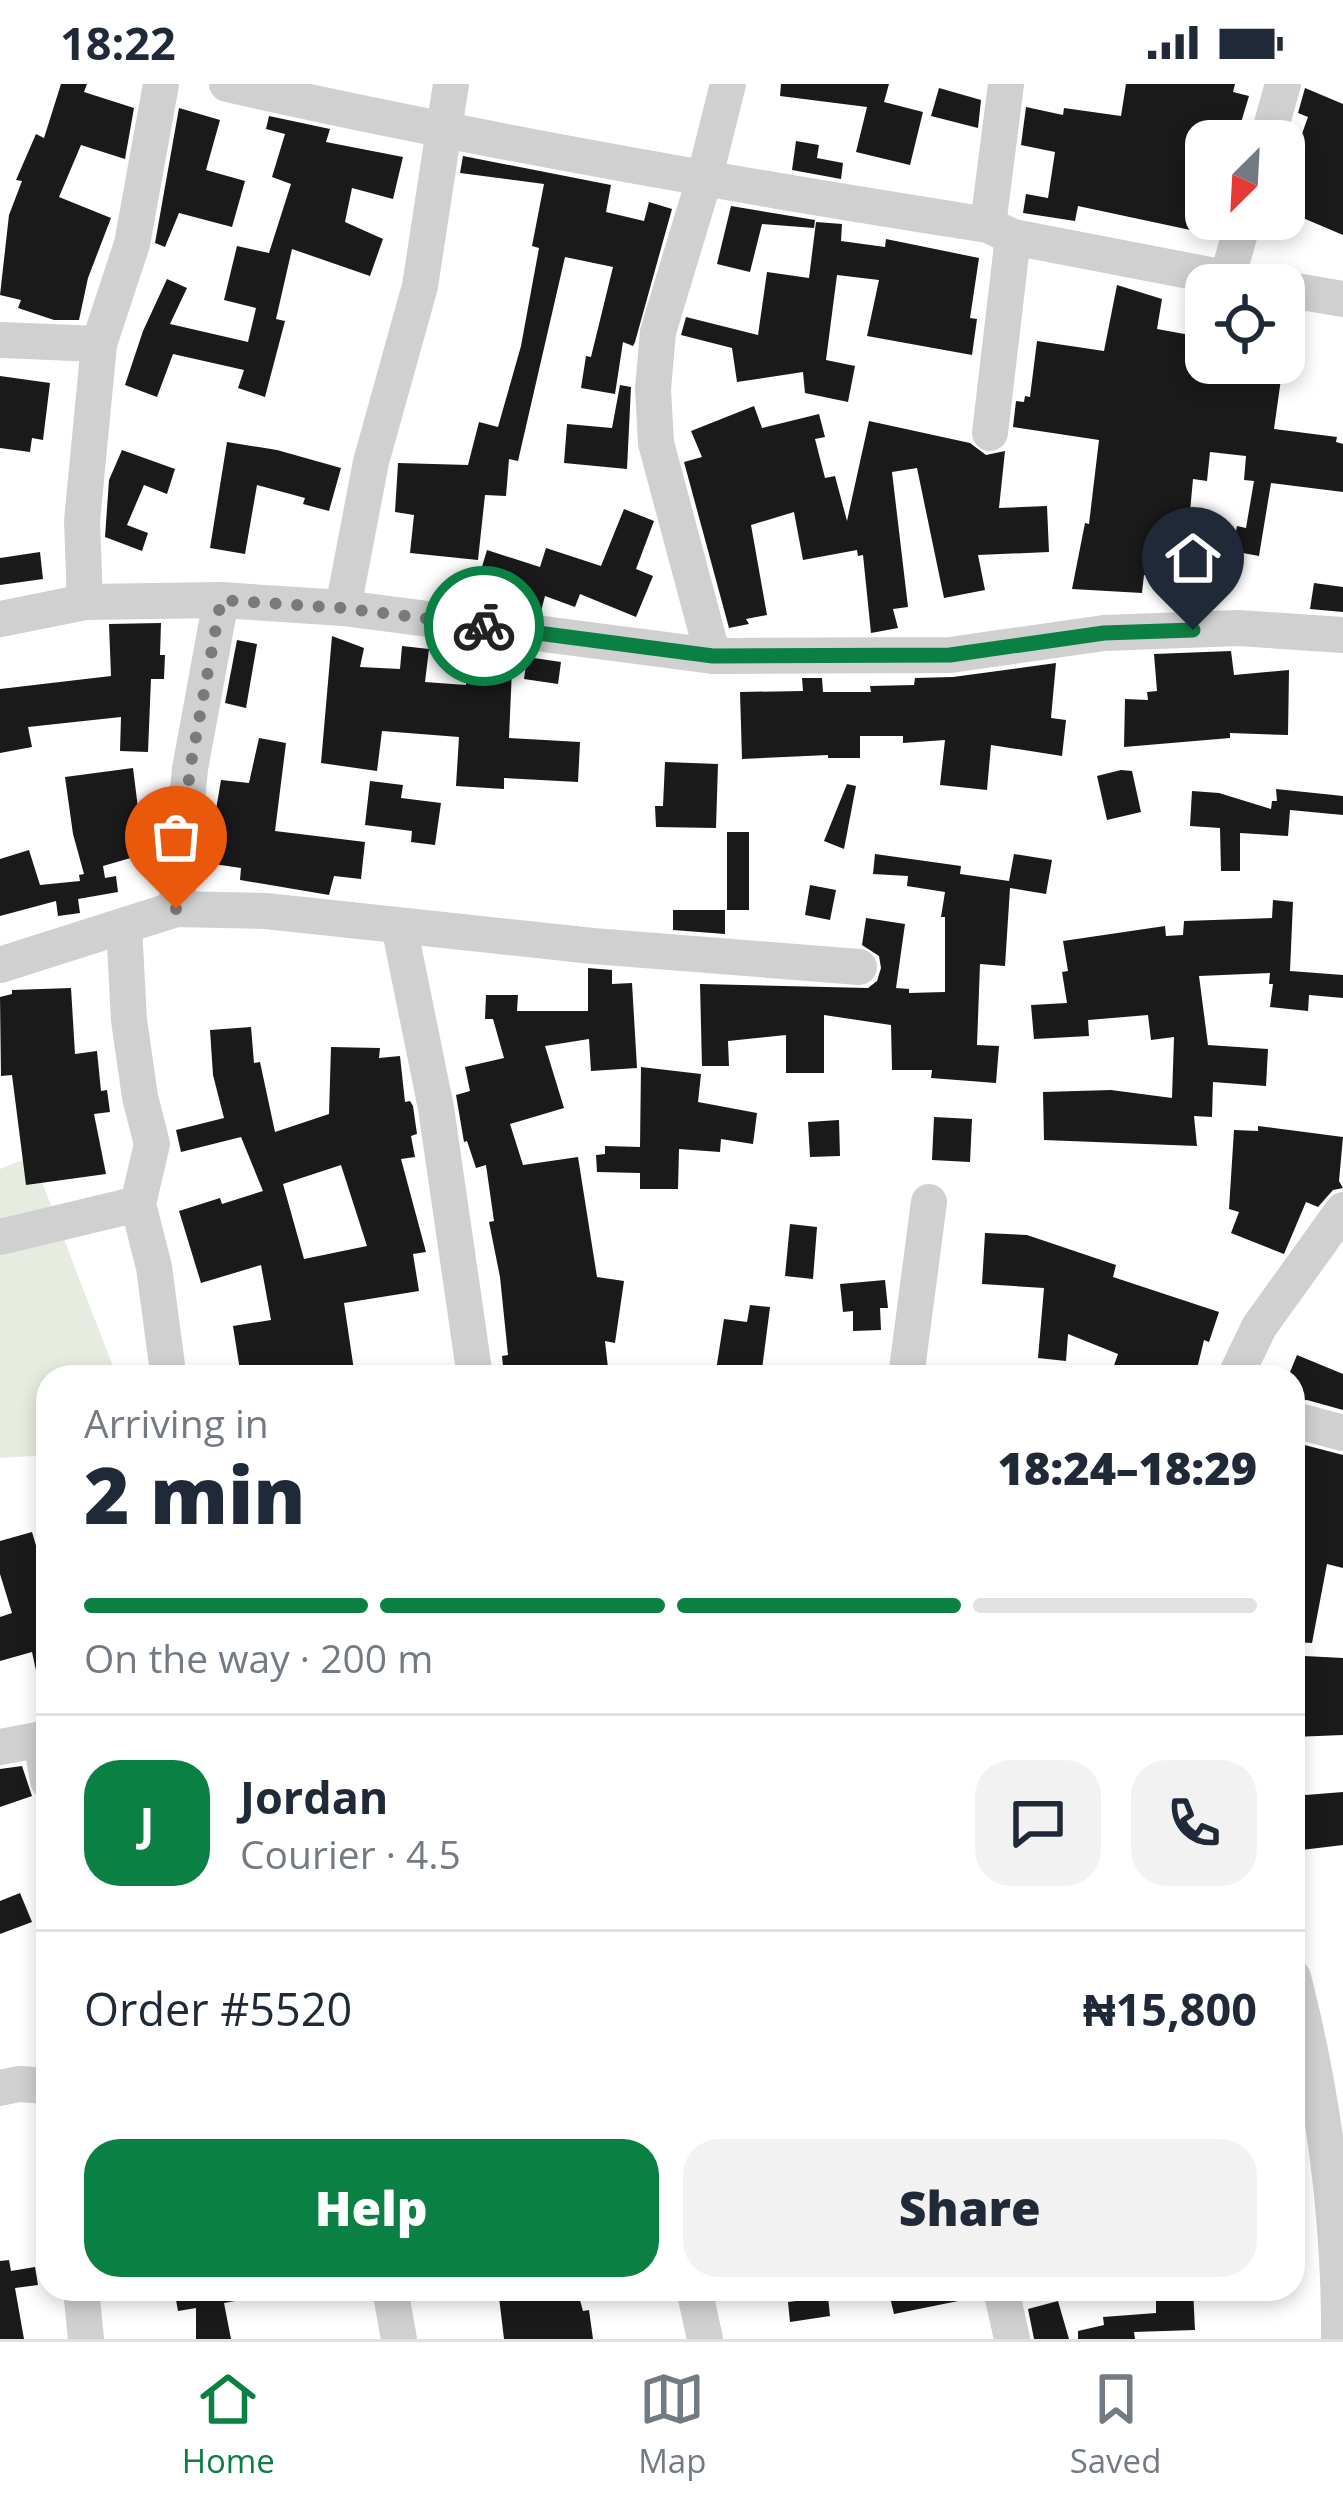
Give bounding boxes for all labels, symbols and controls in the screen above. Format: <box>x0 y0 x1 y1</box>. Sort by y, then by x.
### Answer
text: 18:22 <box>60 12 176 73</box>
north arrow <box>1185 120 1305 240</box>
map controls <box>1185 120 1305 384</box>
button: locate <box>1185 264 1305 384</box>
pin <box>1142 507 1244 630</box>
icon: home <box>1160 525 1226 591</box>
courier <box>424 566 544 686</box>
icon: bike <box>451 593 517 659</box>
pin <box>125 786 227 909</box>
icon: bag <box>143 804 209 870</box>
text: Arriving in <box>84 1396 269 1449</box>
text: 18:24–18:29 <box>998 1437 1257 1498</box>
text: 2 min <box>84 1441 306 1547</box>
text: On the way · 200 m <box>84 1631 433 1684</box>
button: chat <box>975 1760 1101 1886</box>
button: phone <box>1131 1760 1257 1886</box>
text: Jordan <box>240 1766 388 1827</box>
text: J <box>140 1792 154 1853</box>
text: Courier · 4.5 <box>240 1827 461 1880</box>
text: Order #5520 <box>84 1978 352 2039</box>
text: ₦15,800 <box>1083 1978 1257 2039</box>
button: Help <box>84 2139 659 2277</box>
button: Share <box>683 2139 1257 2277</box>
tab: Home <box>182 2366 275 2483</box>
tab: Map <box>638 2366 706 2483</box>
tab: Saved <box>1070 2366 1161 2483</box>

